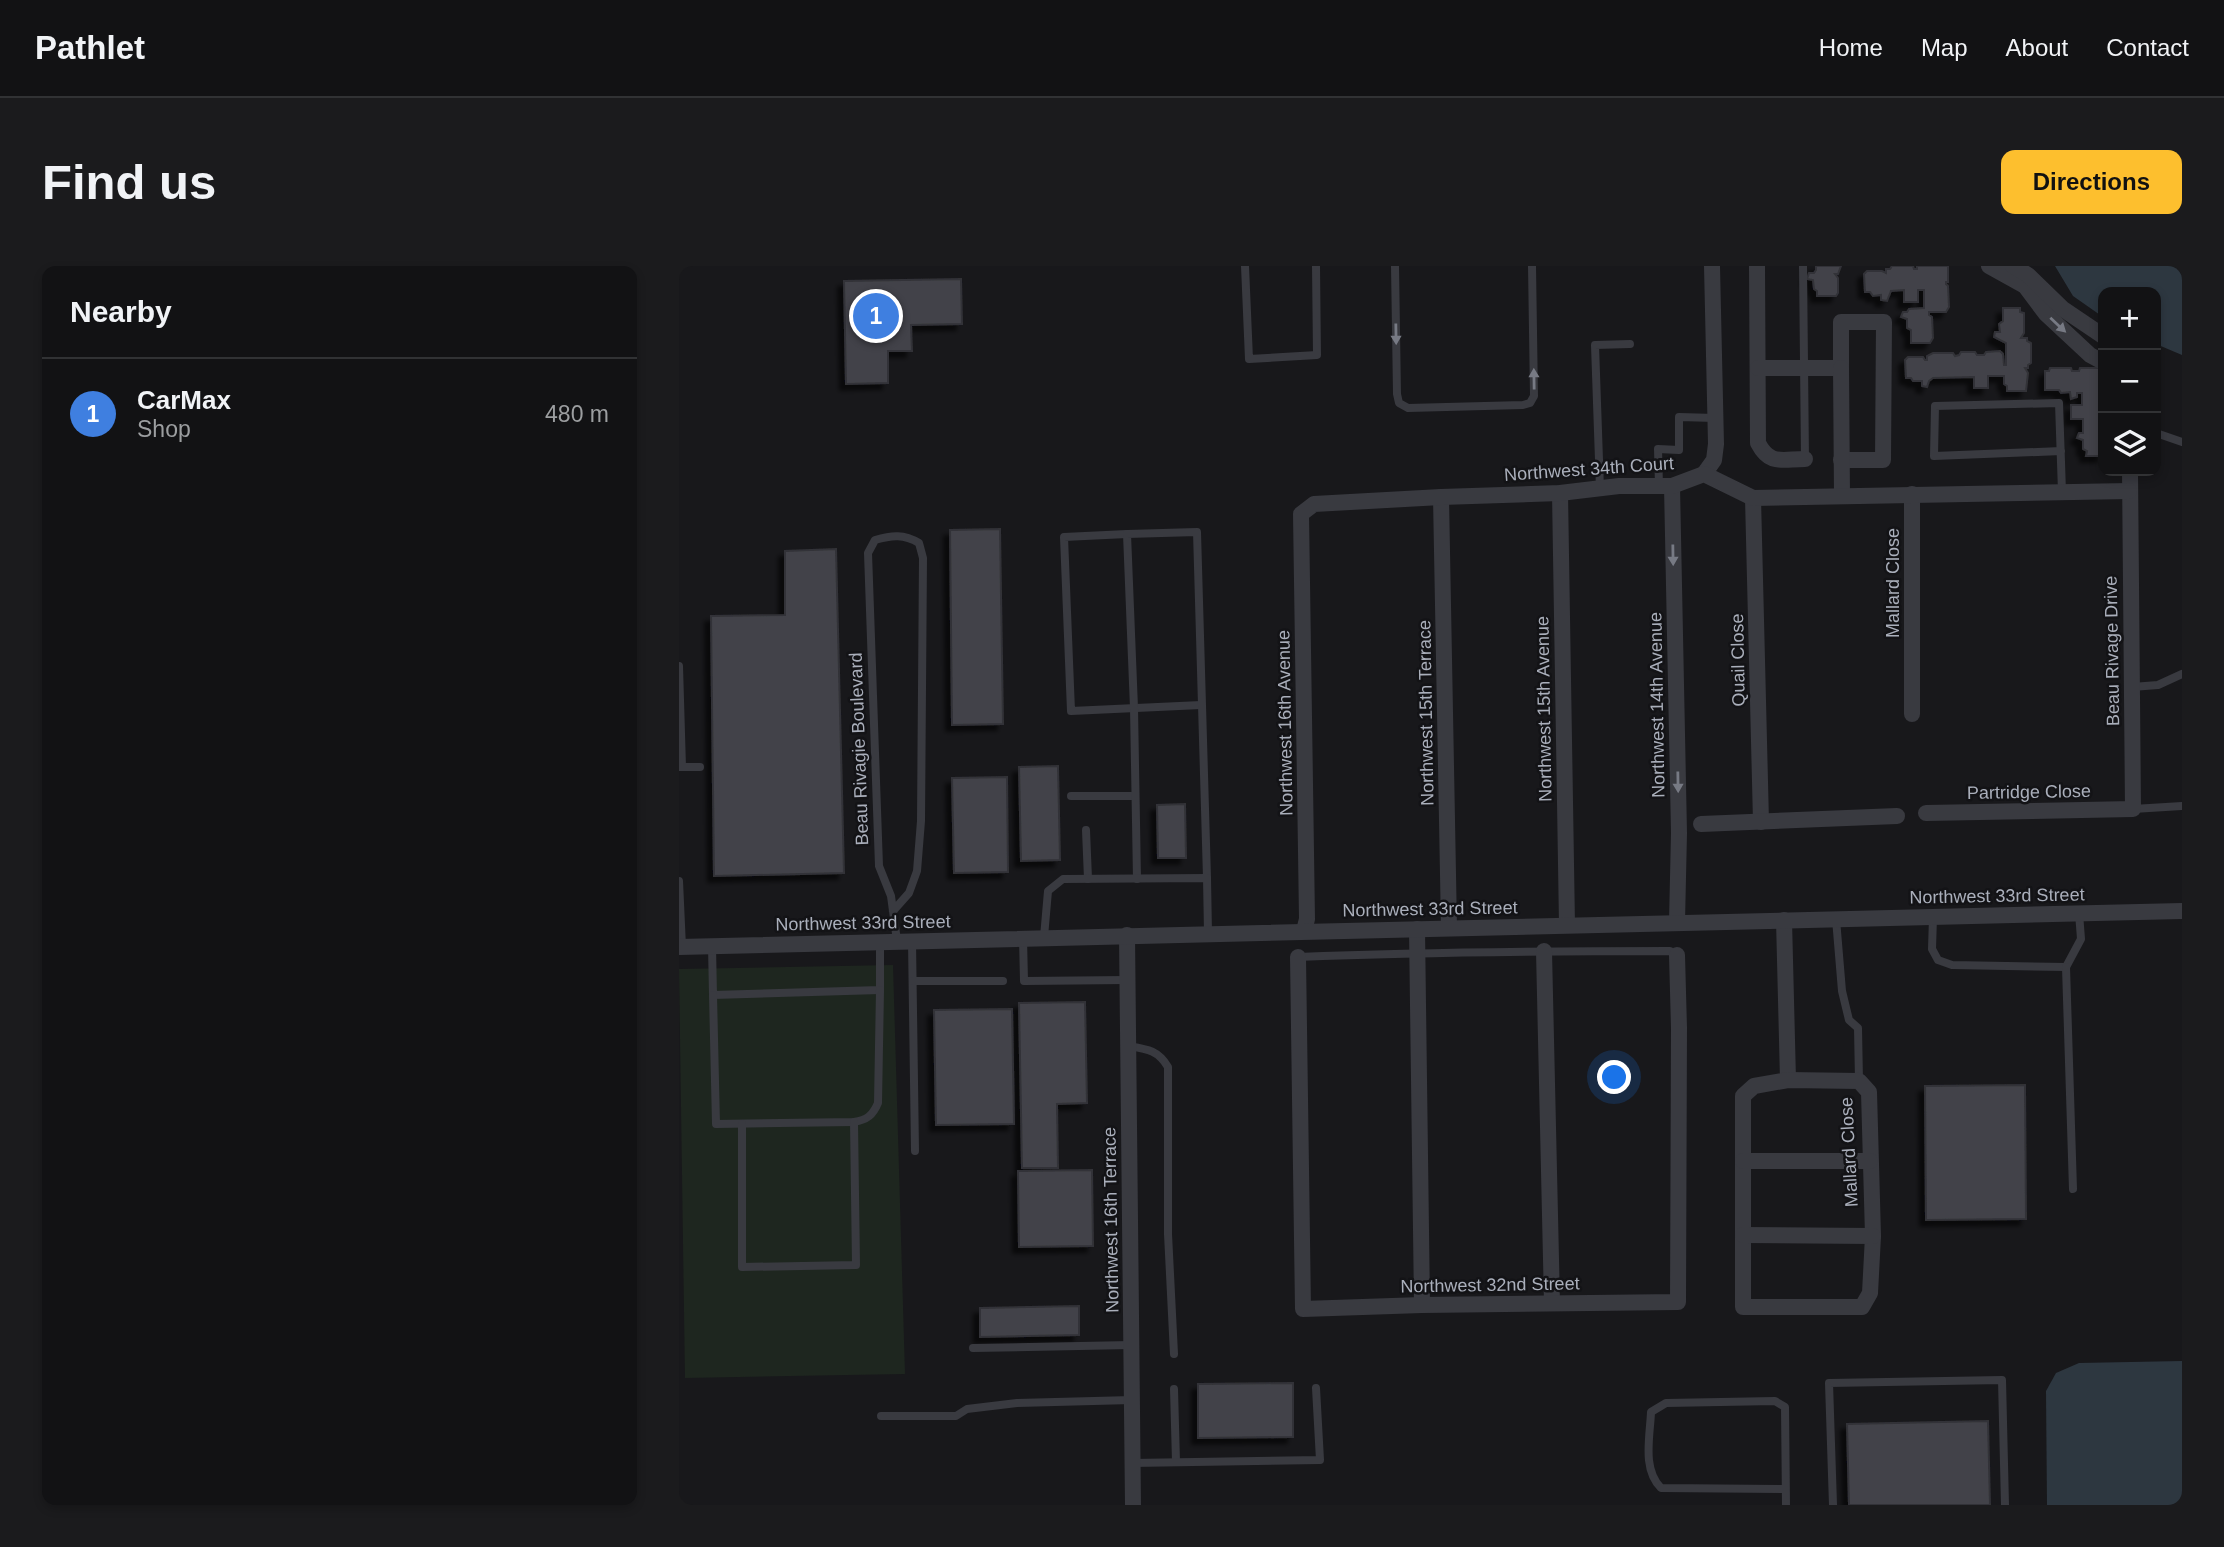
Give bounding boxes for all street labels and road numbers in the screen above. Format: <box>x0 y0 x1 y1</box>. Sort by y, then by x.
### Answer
street label: Northwest 34th Court <box>1503 453 1675 485</box>
street label: Mallard Close <box>1883 528 1903 638</box>
street label: Beau Rivage Drive <box>2101 576 2123 726</box>
street label: Northwest 14th Avenue <box>1645 612 1669 798</box>
street label: Quail Close <box>1727 613 1749 707</box>
street label: Northwest 15th Avenue <box>1532 616 1556 802</box>
street label: Northwest 15th Terrace <box>1414 620 1438 806</box>
street label: Northwest 16th Avenue <box>1273 630 1297 816</box>
street label: Beau Rivagie Boulevard <box>846 652 872 846</box>
street label: Partridge Close <box>1967 781 2091 803</box>
street label: Northwest 33rd Street <box>1909 884 2085 908</box>
street label: Northwest 33rd Street <box>1342 897 1518 921</box>
street label: Northwest 33rd Street <box>775 911 951 935</box>
street label: Mallard Close <box>1836 1097 1862 1207</box>
street label: Northwest 16th Terrace <box>1099 1127 1123 1313</box>
street label: Northwest 32nd Street <box>1400 1273 1580 1297</box>

